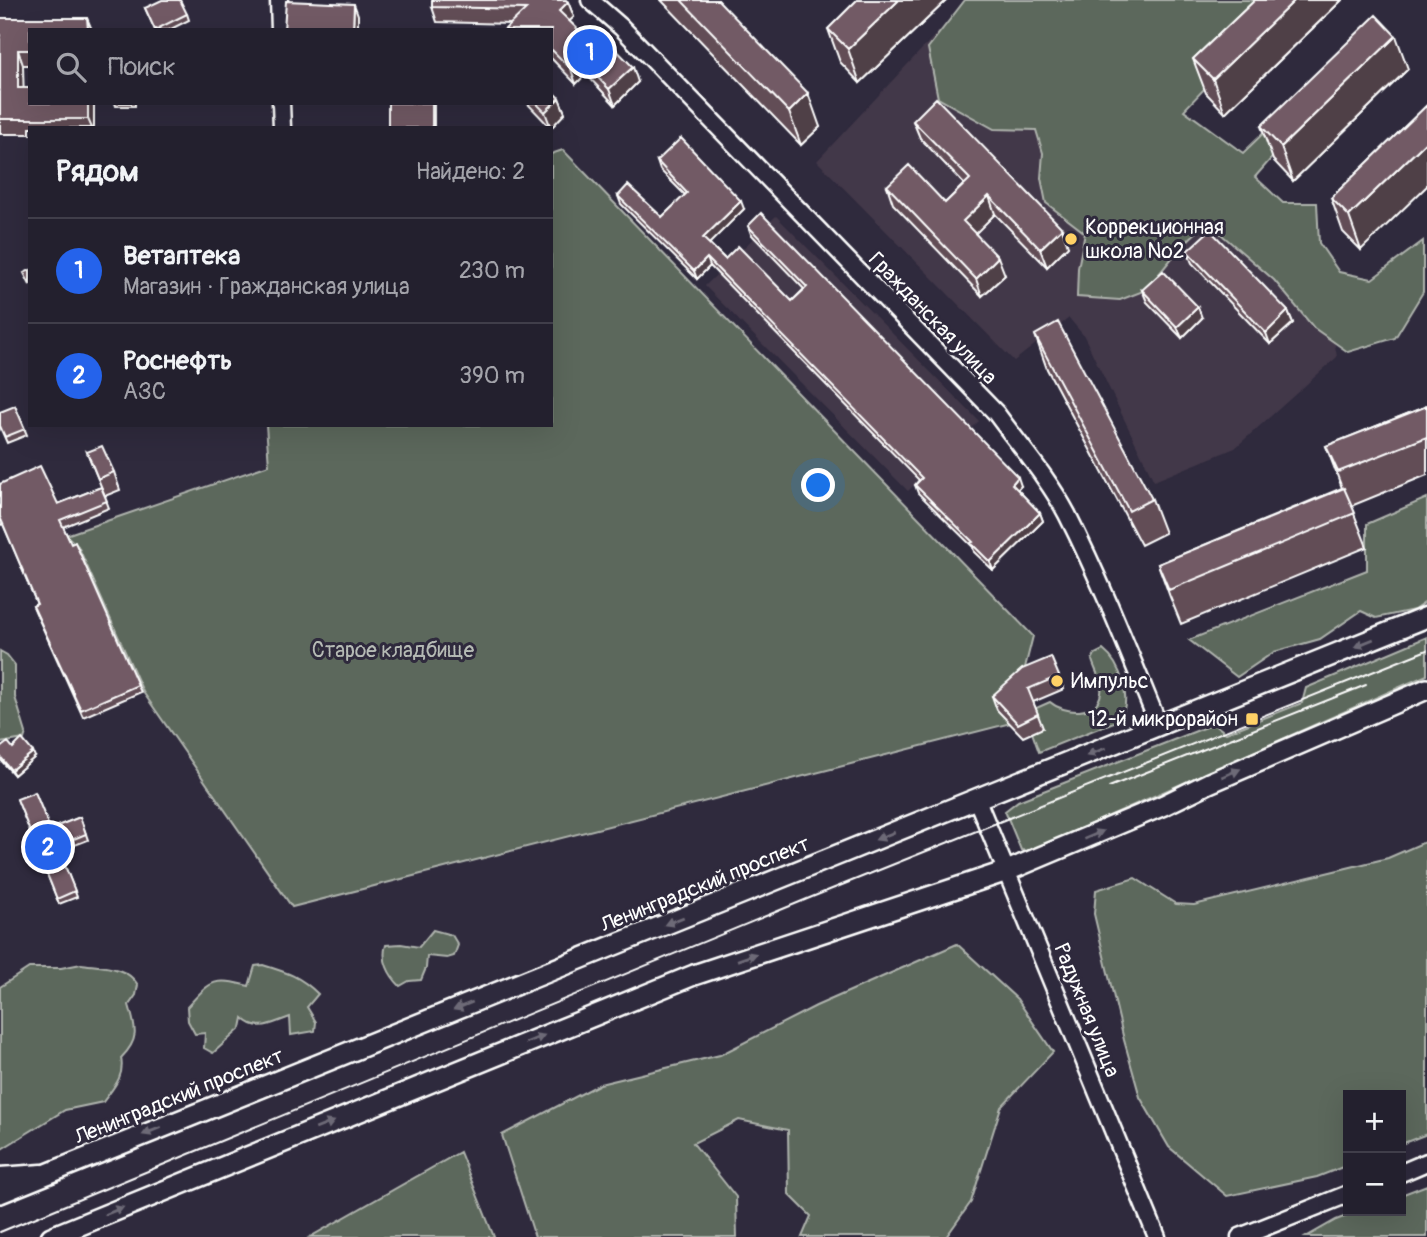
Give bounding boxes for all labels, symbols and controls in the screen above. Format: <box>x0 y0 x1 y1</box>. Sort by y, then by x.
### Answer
pin: 1 <box>567 26 613 78</box>
search box <box>28 28 553 105</box>
icon: search <box>52 48 90 86</box>
text: Поиск <box>108 51 176 83</box>
text: Рядом <box>56 153 139 190</box>
text: Найдено: 2 <box>416 157 525 186</box>
place label: Коррекционная школа №2 <box>1085 214 1224 265</box>
marker: Коррекционная школа №2 <box>1063 231 1079 247</box>
text: Ветаптека <box>123 240 240 272</box>
street label: Гражданская улица <box>862 246 1003 390</box>
text: 1 <box>75 256 84 285</box>
text: 230 m <box>459 256 525 285</box>
text: Магазин · Гражданская улица <box>123 272 410 301</box>
text: Роснефть <box>123 345 232 377</box>
text: 2 <box>73 361 85 390</box>
text: 390 m <box>459 361 525 390</box>
text: АЗС <box>123 377 166 406</box>
your location <box>801 468 835 502</box>
park label: Старое кладбище <box>312 637 475 664</box>
one-way arrow <box>1353 637 1374 648</box>
place label: Импульс <box>1071 668 1148 695</box>
marker: Импульс <box>1049 673 1065 689</box>
place label: 12-й микрорайон <box>1088 706 1238 733</box>
marker: 12-й микрорайон <box>1244 711 1260 727</box>
one-way arrow <box>1085 746 1106 757</box>
one-way arrow <box>1221 768 1242 779</box>
pin: 2 <box>25 821 71 873</box>
one-way arrow <box>1083 829 1104 840</box>
street label: Ленинградский проспект <box>596 830 814 939</box>
one-way arrow <box>874 830 895 841</box>
one-way arrow <box>663 915 684 926</box>
street label: Радужная улица <box>1047 939 1126 1081</box>
one-way arrow <box>737 951 758 962</box>
one-way arrow <box>452 1000 473 1011</box>
one-way arrow <box>525 1033 546 1044</box>
street label: Ленинградский проспект <box>70 1042 288 1151</box>
map controls <box>1343 1090 1406 1216</box>
button: + <box>1343 1090 1406 1153</box>
one-way arrow <box>314 1120 335 1131</box>
one-way arrow <box>142 1126 163 1137</box>
button: − <box>1343 1153 1406 1216</box>
one-way arrow <box>104 1206 125 1217</box>

